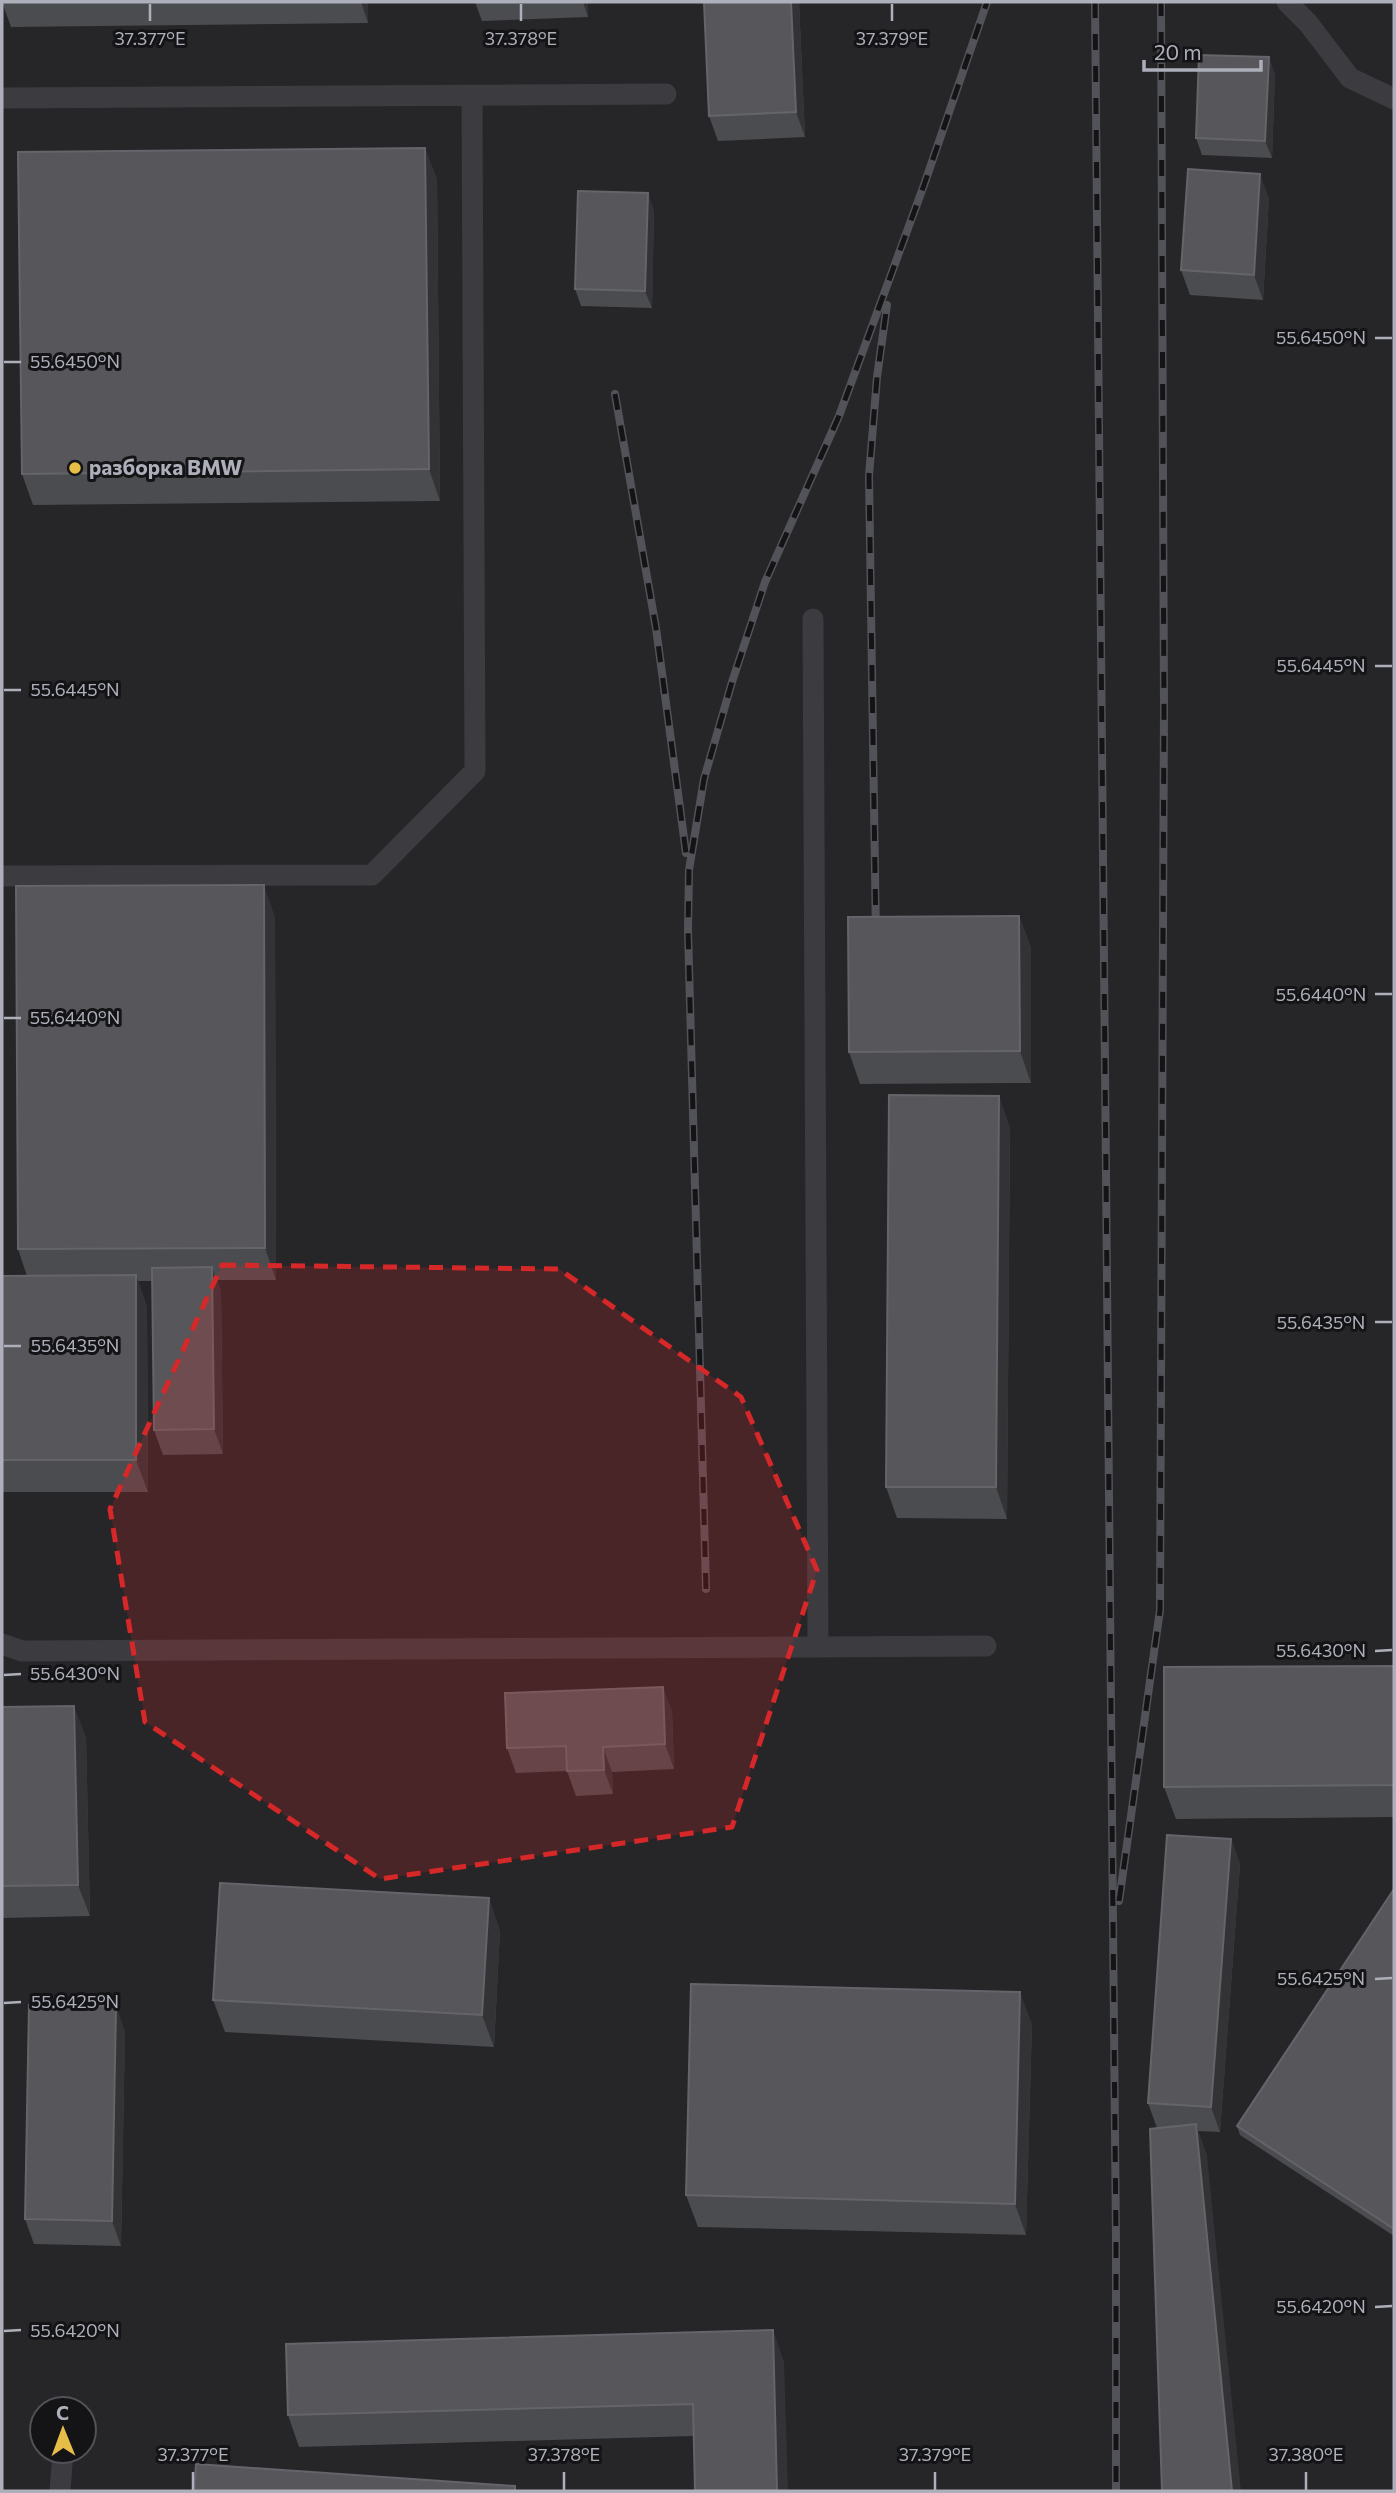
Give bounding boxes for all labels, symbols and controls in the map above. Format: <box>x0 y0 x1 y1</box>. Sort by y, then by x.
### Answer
text: 37.377°E <box>114 27 186 49</box>
text: 37.378°E <box>485 27 557 49</box>
text: 37.379°E <box>856 27 928 49</box>
scale bar <box>1144 28 1261 72</box>
text: 20 m <box>1154 39 1202 64</box>
text: 55.6450°N <box>1276 326 1366 348</box>
text: 55.6450°N <box>30 350 120 372</box>
place label: разборка BMW <box>89 454 242 479</box>
marker: разборка BMW <box>67 460 83 476</box>
text: 55.6445°N <box>1276 654 1366 676</box>
text: 55.6445°N <box>30 678 120 700</box>
text: 55.6440°N <box>1276 983 1366 1005</box>
text: 55.6440°N <box>30 1006 120 1028</box>
text: 55.6435°N <box>1277 1311 1365 1333</box>
text: 55.6435°N <box>31 1334 119 1356</box>
text: 55.6430°N <box>1276 1639 1366 1661</box>
text: 55.6430°N <box>30 1662 120 1684</box>
text: 55.6425°N <box>1277 1967 1365 1989</box>
text: 55.6425°N <box>31 1990 119 2012</box>
text: 55.6420°N <box>1276 2295 1366 2317</box>
text: 55.6420°N <box>30 2319 120 2341</box>
north arrow <box>28 2395 98 2465</box>
text: С <box>56 2401 69 2424</box>
text: 37.377°E <box>157 2443 229 2465</box>
text: 37.378°E <box>528 2443 600 2465</box>
text: 37.379°E <box>899 2443 971 2465</box>
text: 37.380°E <box>1269 2443 1343 2465</box>

